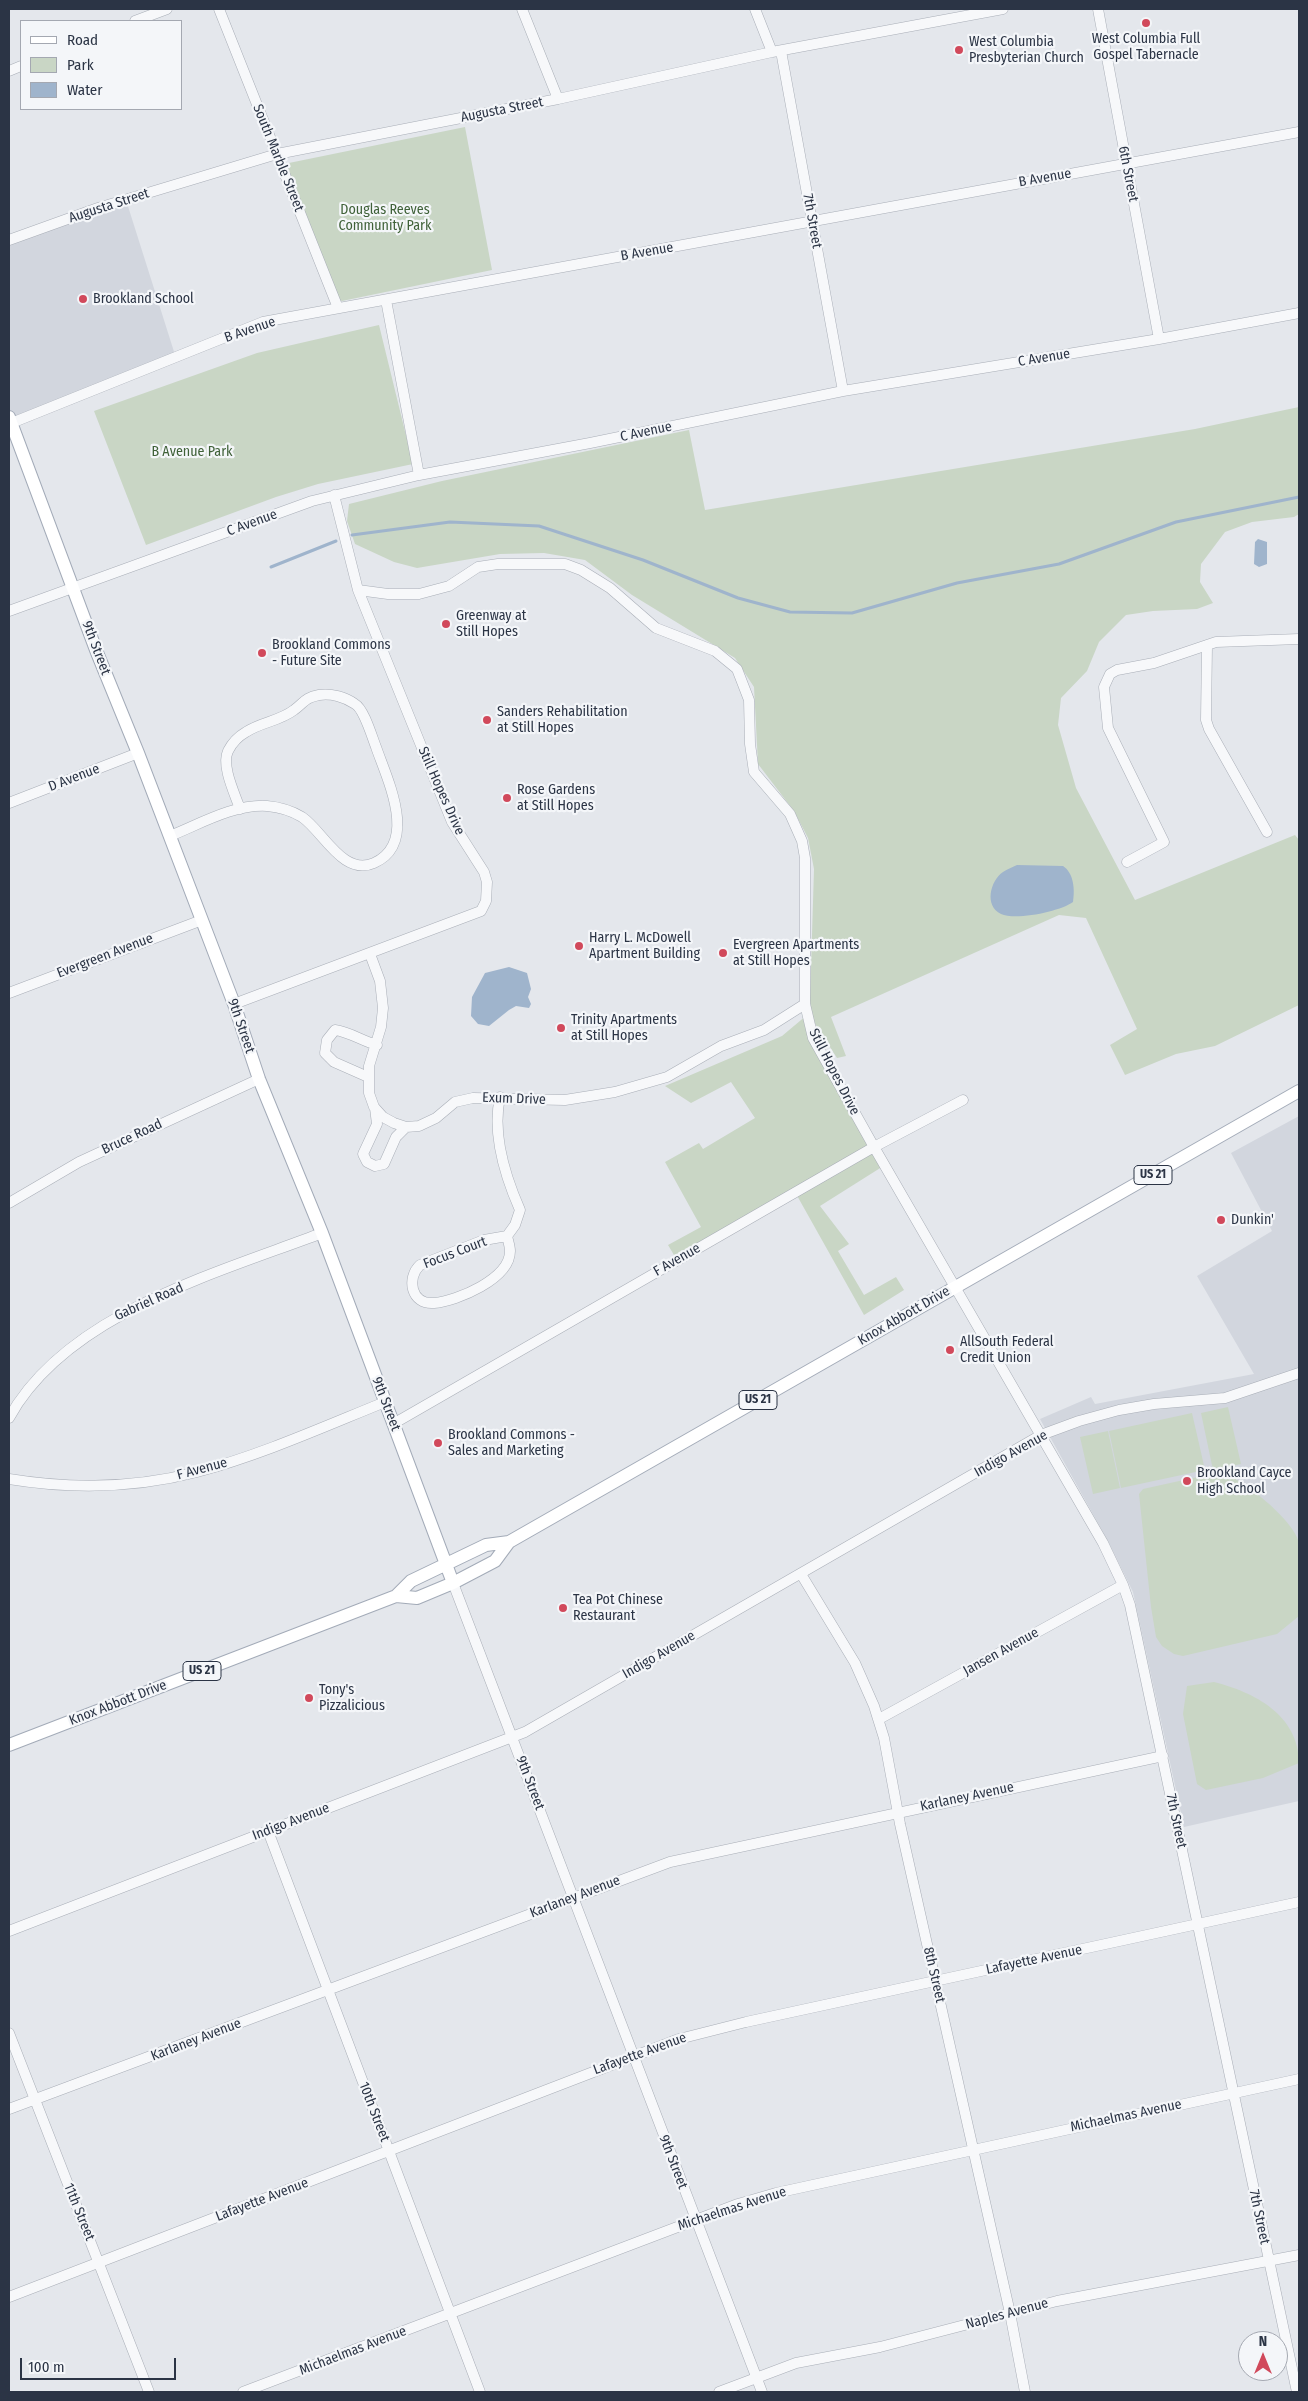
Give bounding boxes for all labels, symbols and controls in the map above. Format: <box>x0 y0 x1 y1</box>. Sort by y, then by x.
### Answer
marker: West Columbia Full Gospel Tabernacle <box>1140 17 1152 29</box>
legend <box>20 20 182 110</box>
text: Road <box>67 31 98 49</box>
place label: West Columbia Full Gospel Tabernacle <box>1092 31 1200 64</box>
place label: West Columbia Presbyterian Church <box>969 34 1084 66</box>
marker: West Columbia Presbyterian Church <box>953 44 965 56</box>
text: Park <box>67 56 94 74</box>
text: Water <box>67 81 102 99</box>
street label: Augusta Street <box>459 94 545 126</box>
street label: South Marble Street <box>249 102 307 214</box>
street label: 6th Street <box>1114 145 1142 203</box>
street label: B Avenue <box>1017 165 1073 191</box>
street label: Augusta Street <box>67 185 151 227</box>
street label: 7th Street <box>799 192 825 250</box>
park label: Douglas Reeves Community Park <box>339 202 431 234</box>
street label: B Avenue <box>619 239 675 265</box>
place label: Brookland School <box>93 291 194 307</box>
marker: Brookland School <box>77 293 89 305</box>
street label: B Avenue <box>222 313 278 347</box>
street label: C Avenue <box>1017 346 1071 370</box>
street label: C Avenue <box>619 418 673 446</box>
park label: B Avenue Park <box>151 444 233 460</box>
street label: C Avenue <box>224 506 280 540</box>
place label: Greenway at Still Hopes <box>456 608 526 640</box>
marker: Greenway at Still Hopes <box>440 618 452 630</box>
street label: 9th Street <box>78 619 114 677</box>
place label: Brookland Commons - Future Site <box>272 637 391 670</box>
marker: Brookland Commons - Future Site <box>256 647 268 659</box>
place label: Sanders Rehabilitation at Still Hopes <box>497 704 628 736</box>
marker: Sanders Rehabilitation at Still Hopes <box>481 714 493 726</box>
street label: Still Hopes Drive <box>414 744 468 838</box>
street label: D Avenue <box>46 761 102 795</box>
place label: Rose Gardens at Still Hopes <box>517 782 595 814</box>
marker: Rose Gardens at Still Hopes <box>501 792 513 804</box>
street label: Evergreen Avenue <box>55 930 155 982</box>
place label: Harry L. McDowell Apartment Building <box>589 930 700 962</box>
place label: Evergreen Apartments at Still Hopes <box>733 937 859 970</box>
marker: Harry L. McDowell Apartment Building <box>573 940 585 952</box>
marker: Evergreen Apartments at Still Hopes <box>717 947 729 959</box>
street label: 9th Street <box>224 997 258 1055</box>
place label: Trinity Apartments at Still Hopes <box>571 1012 677 1044</box>
marker: Trinity Apartments at Still Hopes <box>555 1022 567 1034</box>
street label: Still Hopes Drive <box>805 1026 863 1118</box>
street label: Exum Drive <box>482 1089 546 1109</box>
street label: Bruce Road <box>99 1116 165 1158</box>
road number: US 21 <box>1134 1166 1172 1184</box>
place label: Dunkin' <box>1231 1212 1274 1228</box>
marker: Dunkin' <box>1215 1214 1227 1226</box>
street label: Focus Court <box>421 1233 489 1273</box>
street label: F Avenue <box>651 1240 703 1280</box>
street label: Gabriel Road <box>112 1279 186 1325</box>
street label: Knox Abbott Drive <box>855 1283 953 1349</box>
place label: AllSouth Federal Credit Union <box>960 1334 1053 1366</box>
marker: AllSouth Federal Credit Union <box>944 1344 956 1356</box>
street label: 9th Street <box>368 1375 404 1433</box>
road number: US 21 <box>739 1390 777 1410</box>
place label: Brookland Commons - Sales and Marketing <box>448 1427 575 1460</box>
street label: Indigo Avenue <box>971 1427 1051 1481</box>
marker: Brookland Commons - Sales and Marketing <box>432 1437 444 1449</box>
street label: F Avenue <box>175 1454 229 1484</box>
place label: Brookland Cayce High School <box>1197 1465 1292 1498</box>
marker: Brookland Cayce High School <box>1181 1475 1193 1487</box>
place label: Tea Pot Chinese Restaurant <box>573 1592 663 1624</box>
marker: Tea Pot Chinese Restaurant <box>557 1602 569 1614</box>
street label: Jansen Avenue <box>960 1624 1042 1680</box>
street label: Indigo Avenue <box>620 1627 698 1683</box>
road number: US 21 <box>183 1662 221 1680</box>
street label: Knox Abbott Drive <box>67 1677 169 1729</box>
place label: Tony's Pizzalicious <box>319 1682 385 1714</box>
marker: Tony's Pizzalicious <box>303 1692 315 1704</box>
street label: 9th Street <box>512 1754 548 1812</box>
street label: Karlaney Avenue <box>919 1779 1015 1815</box>
street label: 7th Street <box>1162 1792 1190 1850</box>
street label: Indigo Avenue <box>250 1800 332 1844</box>
street label: Karlaney Avenue <box>527 1872 623 1922</box>
street label: Lafayette Avenue <box>984 1942 1084 1978</box>
street label: 8th Street <box>919 1946 949 2004</box>
street label: Karlaney Avenue <box>148 2015 244 2065</box>
street label: Lafayette Avenue <box>591 2029 689 2079</box>
street label: 10th Street <box>355 2080 393 2144</box>
street label: Michaelmas Avenue <box>1069 2096 1183 2136</box>
street label: 9th Street <box>655 2133 691 2191</box>
street label: Lafayette Avenue <box>213 2175 311 2225</box>
street label: 11th Street <box>60 2181 98 2243</box>
street label: Michaelmas Avenue <box>676 2184 788 2234</box>
street label: 7th Street <box>1245 2188 1273 2246</box>
street label: Naples Avenue <box>964 2295 1050 2333</box>
street label: Michaelmas Avenue <box>297 2323 409 2379</box>
north arrow <box>1238 2331 1288 2381</box>
text: N <box>1259 2333 1267 2350</box>
scale bar <box>22 2348 179 2380</box>
text: 100 m <box>28 2358 65 2376</box>

